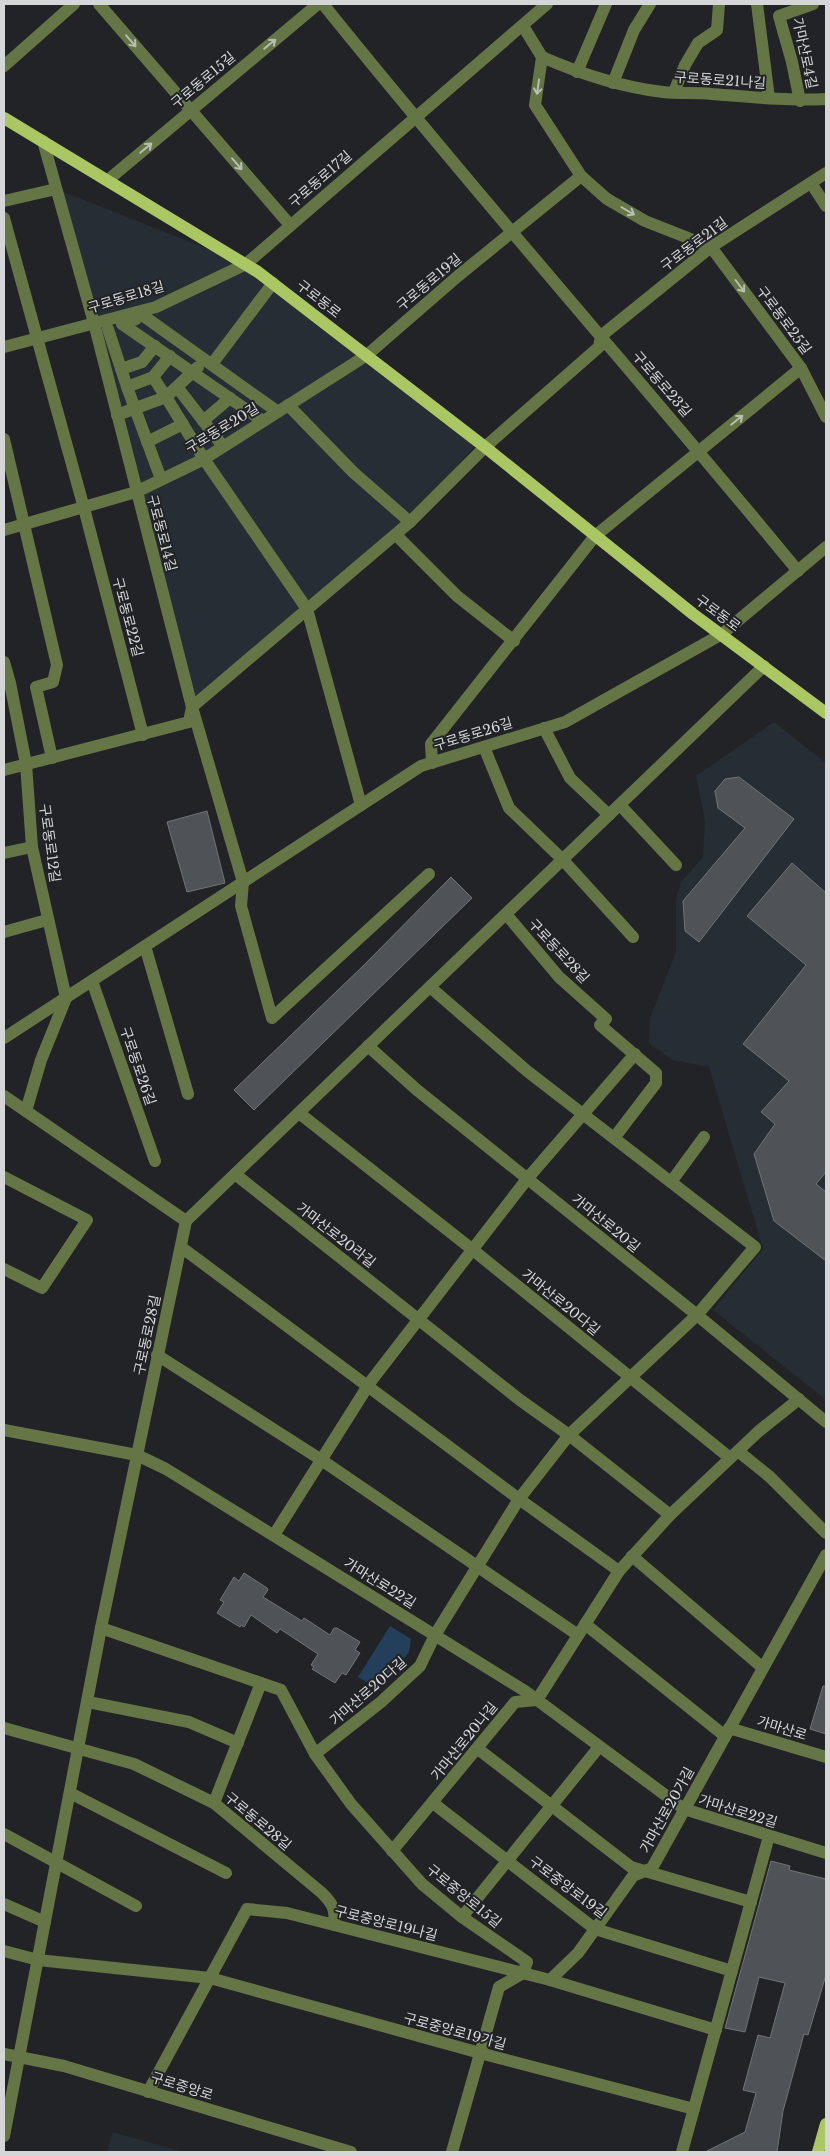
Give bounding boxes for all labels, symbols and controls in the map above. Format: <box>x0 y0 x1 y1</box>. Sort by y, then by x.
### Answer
street label: 가마산로4길 <box>789 16 821 90</box>
one-way arrow <box>125 34 137 47</box>
one-way arrow <box>263 38 276 49</box>
street label: 구로동로15길 <box>167 48 239 112</box>
street label: 구로동로21나길 <box>673 68 767 92</box>
one-way arrow <box>532 78 542 94</box>
one-way arrow <box>139 143 152 154</box>
street label: 구로동로17길 <box>285 147 355 211</box>
one-way arrow <box>231 157 243 170</box>
one-way arrow <box>621 206 636 216</box>
street label: 구로동로21길 <box>657 213 731 275</box>
street label: 구로동로19길 <box>393 250 465 314</box>
street label: 구로동로 <box>293 276 345 322</box>
street label: 구로동로18길 <box>86 277 166 317</box>
one-way arrow <box>735 279 745 293</box>
street label: 구로동로25길 <box>752 282 816 358</box>
street label: 구로동로23길 <box>628 347 696 421</box>
street label: 구로동로20길 <box>182 399 262 457</box>
one-way arrow <box>730 415 743 426</box>
street label: 구로동로14길 <box>143 493 181 573</box>
street label: 구로동로22길 <box>109 575 147 659</box>
street label: 구로동로 <box>692 591 744 635</box>
street label: 구로동로26길 <box>431 713 515 755</box>
street label: 구로동로12길 <box>36 802 64 884</box>
street label: 구로동로28길 <box>525 915 593 987</box>
street label: 구로동로26길 <box>116 1024 160 1108</box>
street label: 가마산로20길 <box>568 1190 644 1256</box>
street label: 가마산로20라길 <box>293 1198 379 1272</box>
street label: 가마산로20다길 <box>518 1265 604 1339</box>
street label: 구로동로28길 <box>130 1293 164 1377</box>
street label: 가마산로22길 <box>341 1554 419 1612</box>
street label: 가마산로20다길 <box>326 1653 410 1729</box>
street label: 가마산로20나길 <box>427 1698 501 1784</box>
street label: 가마산로 <box>755 1712 809 1744</box>
street label: 가마산로20가길 <box>636 1764 698 1856</box>
street label: 구로동로28길 <box>221 1788 295 1854</box>
street label: 가마산로22길 <box>696 1790 780 1832</box>
street label: 구로중앙로19길 <box>526 1852 610 1922</box>
street label: 구로중앙로15길 <box>423 1860 505 1932</box>
street label: 구로중앙로19나길 <box>333 1902 439 1944</box>
street label: 구로중앙로19가길 <box>402 2009 508 2053</box>
street label: 구로중앙로 <box>149 2068 216 2104</box>

